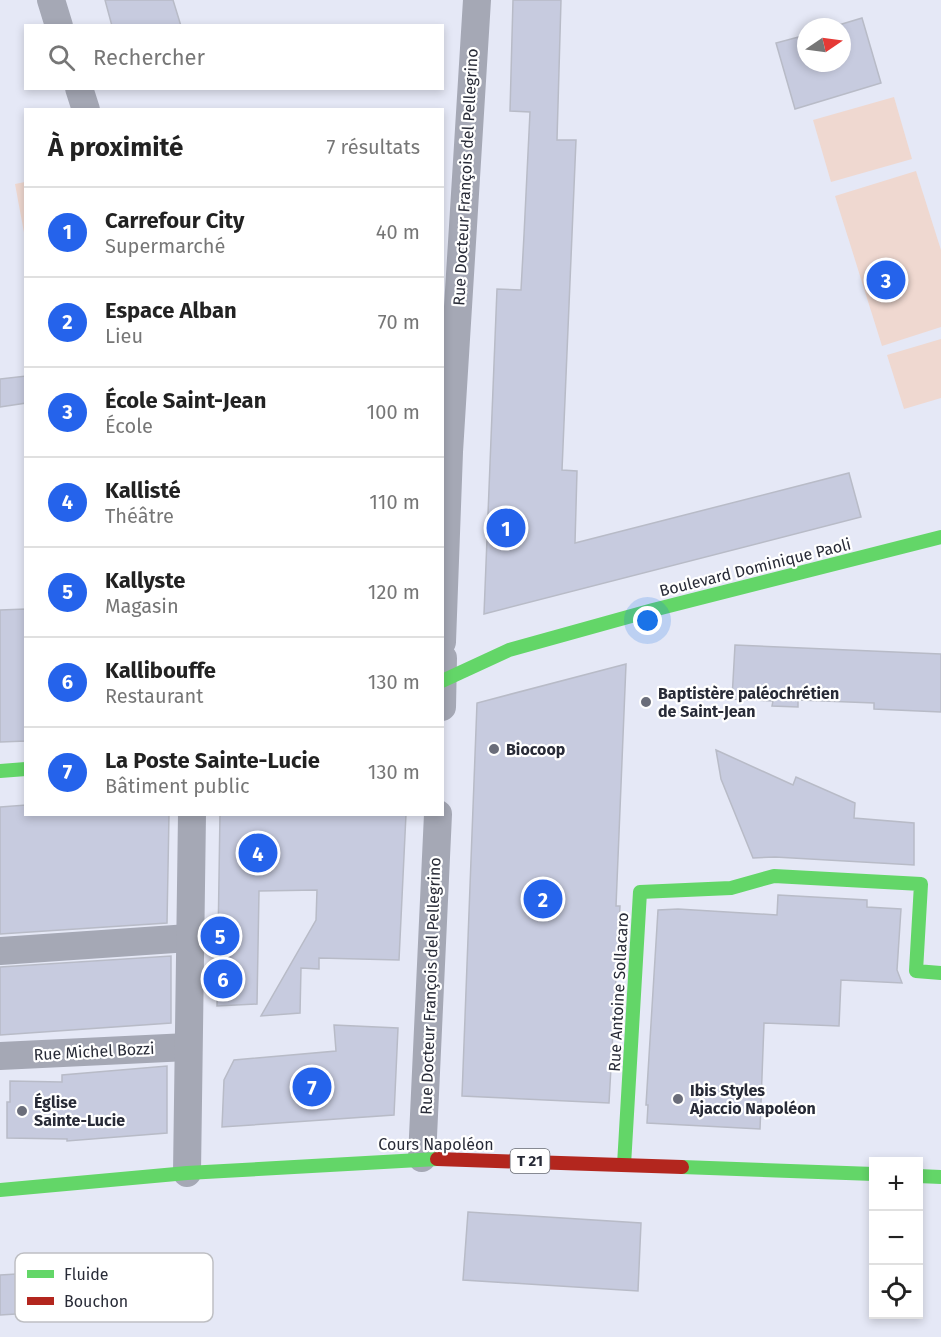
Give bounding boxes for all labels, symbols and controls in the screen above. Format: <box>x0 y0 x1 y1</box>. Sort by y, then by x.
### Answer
north arrow <box>797 18 851 72</box>
search box <box>24 24 444 90</box>
icon: search <box>45 41 78 74</box>
text: Rechercher <box>93 44 205 71</box>
street label: Rue Docteur François del Pellegrino <box>449 48 483 306</box>
text: À proximité <box>48 132 183 163</box>
text: 7 résultats <box>326 135 420 159</box>
text: Carrefour City <box>105 207 244 234</box>
text: 1 <box>63 220 72 244</box>
text: 40 m <box>376 220 420 244</box>
text: Supermarché <box>105 234 225 258</box>
pin: 3 <box>866 258 906 302</box>
text: Espace Alban <box>105 297 237 324</box>
text: 2 <box>62 310 73 334</box>
text: 70 m <box>378 310 420 334</box>
text: Lieu <box>105 324 143 348</box>
text: École Saint-Jean <box>105 387 266 414</box>
text: 3 <box>62 400 73 424</box>
text: 100 m <box>367 400 420 424</box>
text: École <box>105 414 153 438</box>
text: Kallisté <box>105 477 181 504</box>
text: 4 <box>62 490 73 514</box>
text: 110 m <box>369 490 420 514</box>
text: Théâtre <box>105 504 174 528</box>
pin: 1 <box>486 506 526 550</box>
street label: Boulevard Dominique Paoli <box>657 534 853 601</box>
text: Kallyste <box>105 567 185 594</box>
text: 5 <box>62 580 73 604</box>
text: 120 m <box>368 580 420 604</box>
text: Magasin <box>105 594 179 618</box>
your location <box>633 606 662 635</box>
text: Kallibouffe <box>105 657 216 684</box>
text: 6 <box>62 670 73 694</box>
text: 130 m <box>368 670 420 694</box>
text: Restaurant <box>105 684 203 708</box>
place label: Baptistère paléochrétien de Saint-Jean <box>658 684 839 721</box>
marker: Baptistère paléochrétien de Saint-Jean <box>639 695 653 709</box>
place label: Biocoop <box>506 740 565 759</box>
marker: Biocoop <box>487 742 501 756</box>
text: La Poste Sainte-Lucie <box>105 747 320 774</box>
text: 7 <box>63 760 72 784</box>
text: 130 m <box>368 760 420 784</box>
text: Bâtiment public <box>105 774 250 798</box>
pin: 4 <box>238 830 278 876</box>
street label: Rue Docteur François del Pellegrino <box>417 857 445 1115</box>
pin: 2 <box>524 876 562 922</box>
street label: Rue Antoine Sollacaro <box>605 912 632 1072</box>
pin: 5 <box>200 914 240 958</box>
pin: 6 <box>204 956 242 1002</box>
street label: Rue Michel Bozzi <box>33 1039 155 1064</box>
pin: 7 <box>292 1064 332 1110</box>
place label: Ibis Styles Ajaccio Napoléon <box>689 1081 816 1118</box>
place label: Église Sainte-Lucie <box>34 1092 125 1130</box>
marker: Ibis Styles Ajaccio Napoléon <box>671 1092 685 1106</box>
marker: Église Sainte-Lucie <box>15 1104 29 1118</box>
street label: Cours Napoléon <box>378 1135 494 1154</box>
road number: T 21 <box>510 1149 550 1173</box>
map controls <box>869 1157 923 1319</box>
button: + <box>869 1157 923 1211</box>
button: − <box>869 1211 923 1265</box>
legend <box>15 1253 213 1322</box>
text: Fluide <box>64 1265 109 1284</box>
button: locate <box>869 1265 923 1319</box>
text: Bouchon <box>64 1292 128 1311</box>

